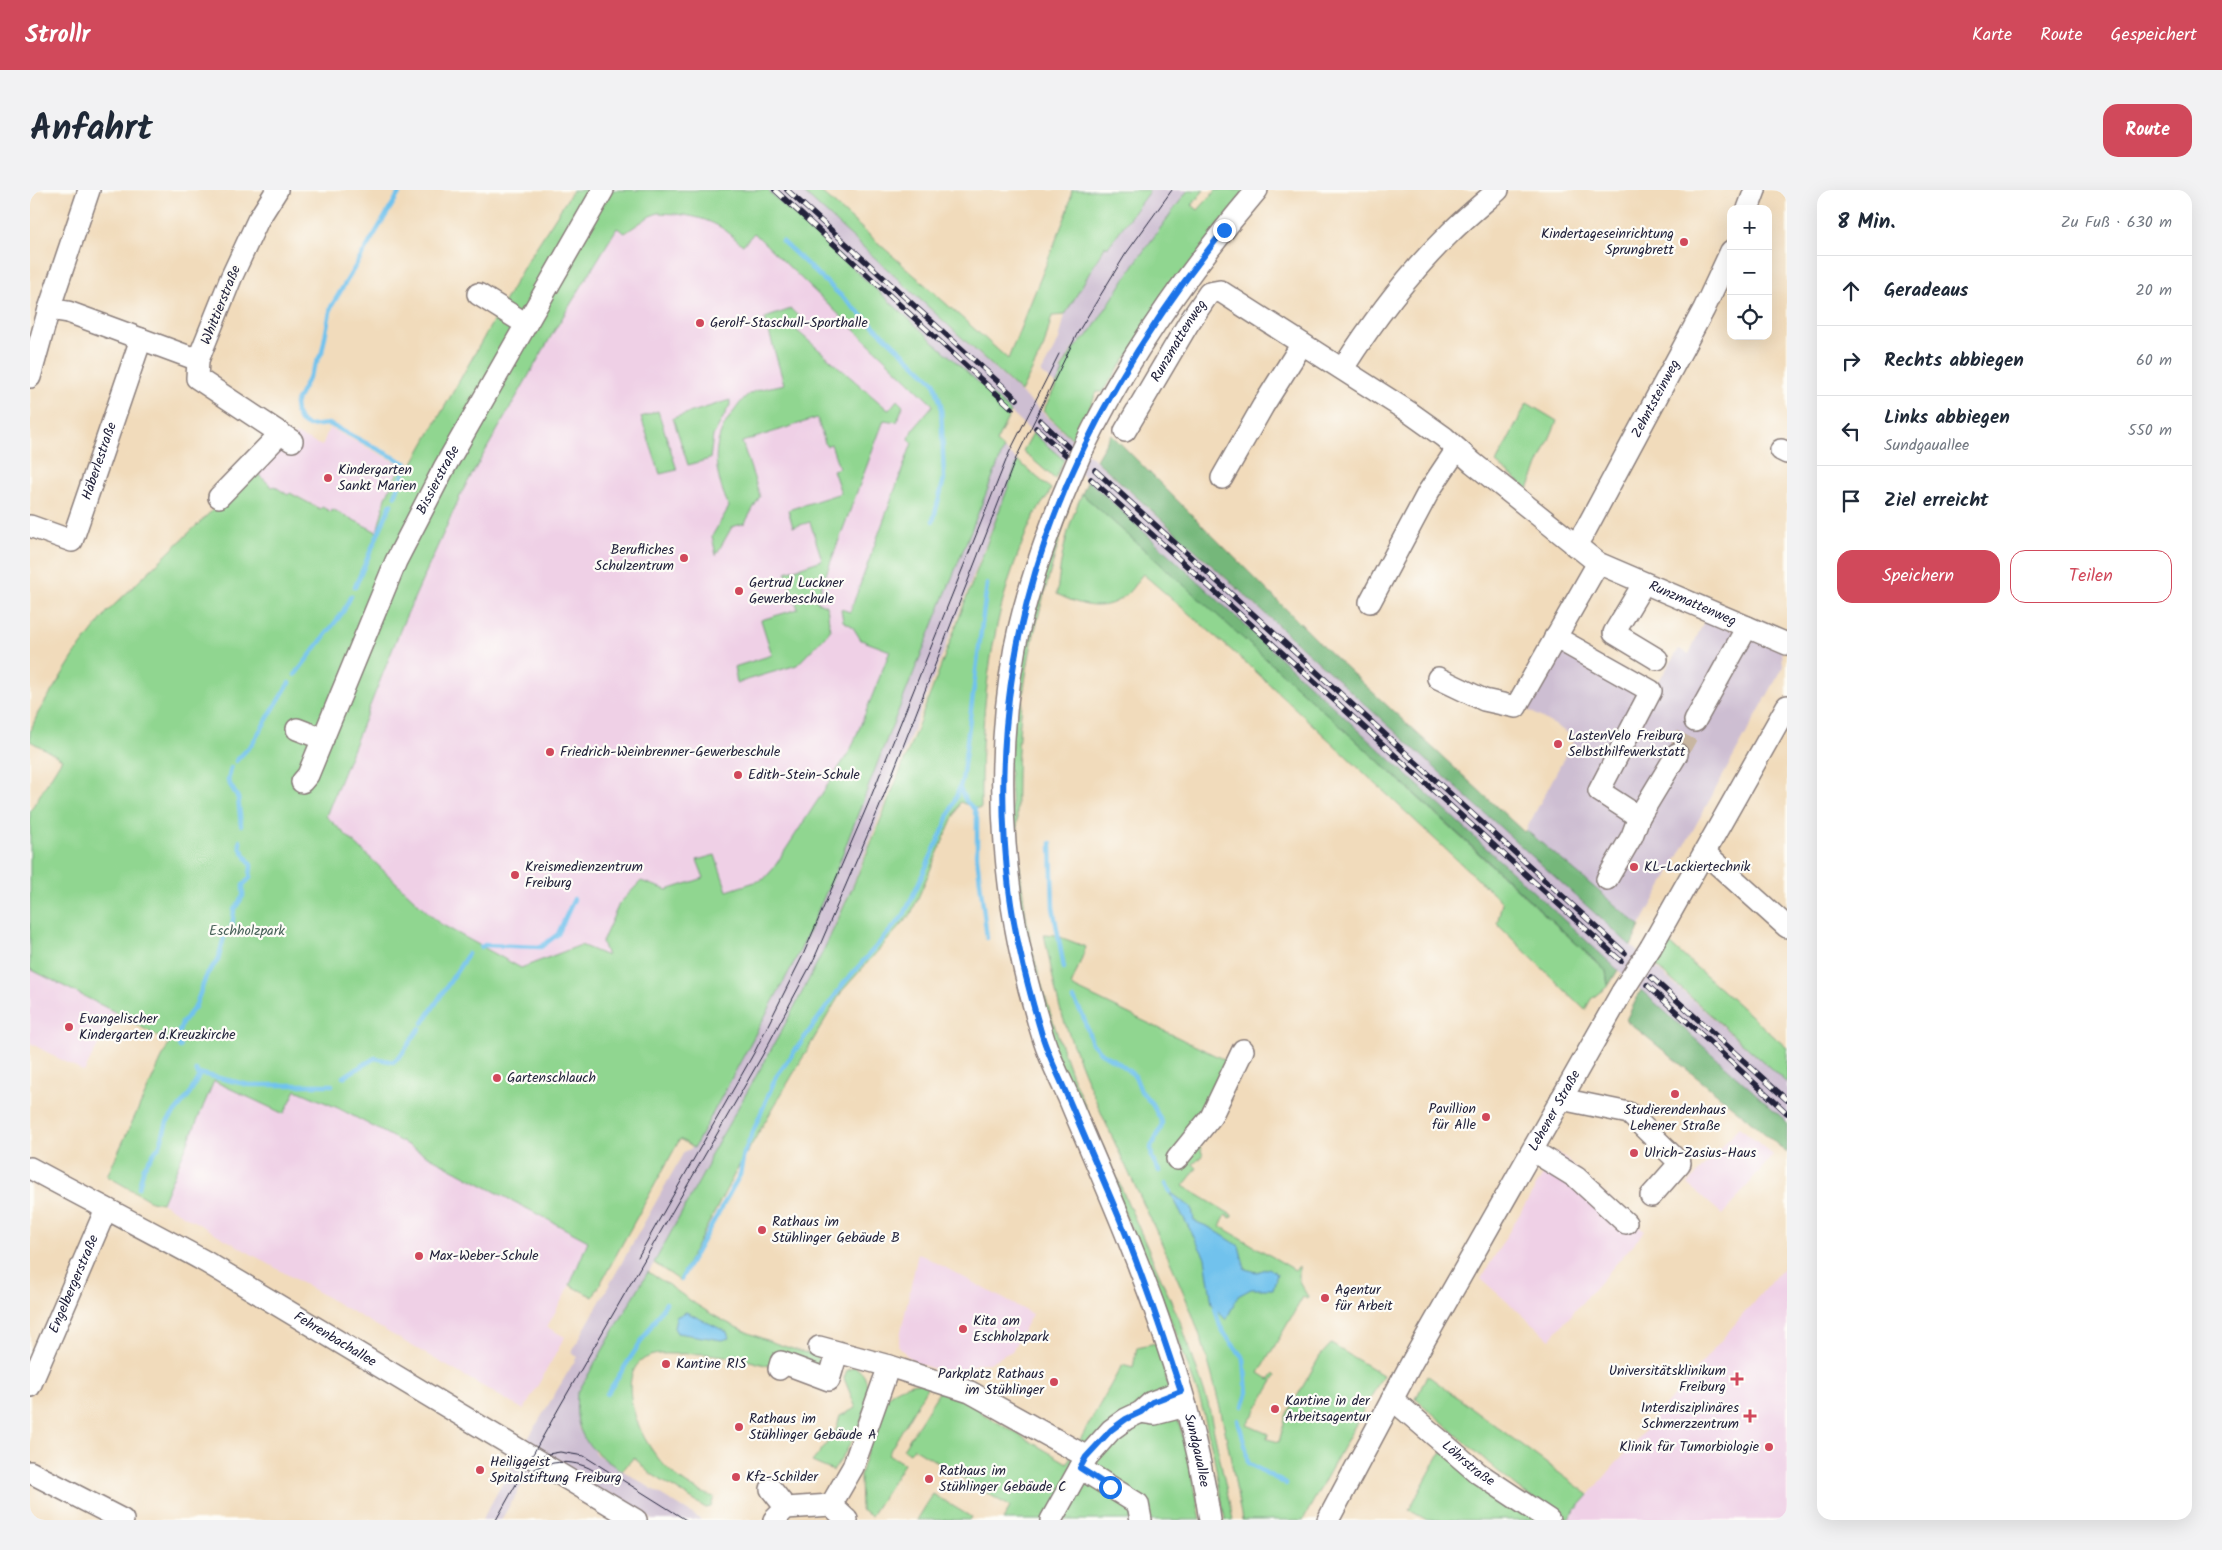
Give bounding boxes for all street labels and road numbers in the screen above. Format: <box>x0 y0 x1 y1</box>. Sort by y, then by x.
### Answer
street label: Whittierstraße <box>195 261 247 348</box>
street label: Runzmattenweg <box>1145 295 1213 386</box>
street label: Zehntsteinweg <box>1626 356 1686 442</box>
street label: Häberlestraße <box>76 419 123 503</box>
street label: Bissierstraße <box>411 441 466 518</box>
street label: Runzmattenweg <box>1645 575 1740 632</box>
street label: Lehener Straße <box>1523 1065 1587 1155</box>
street label: Engelbergerstraße <box>43 1231 105 1337</box>
street label: Fehrenbachallee <box>289 1306 381 1373</box>
street label: Sundgauallee <box>1178 1411 1216 1490</box>
street label: Löhrstraße <box>1437 1435 1500 1493</box>

